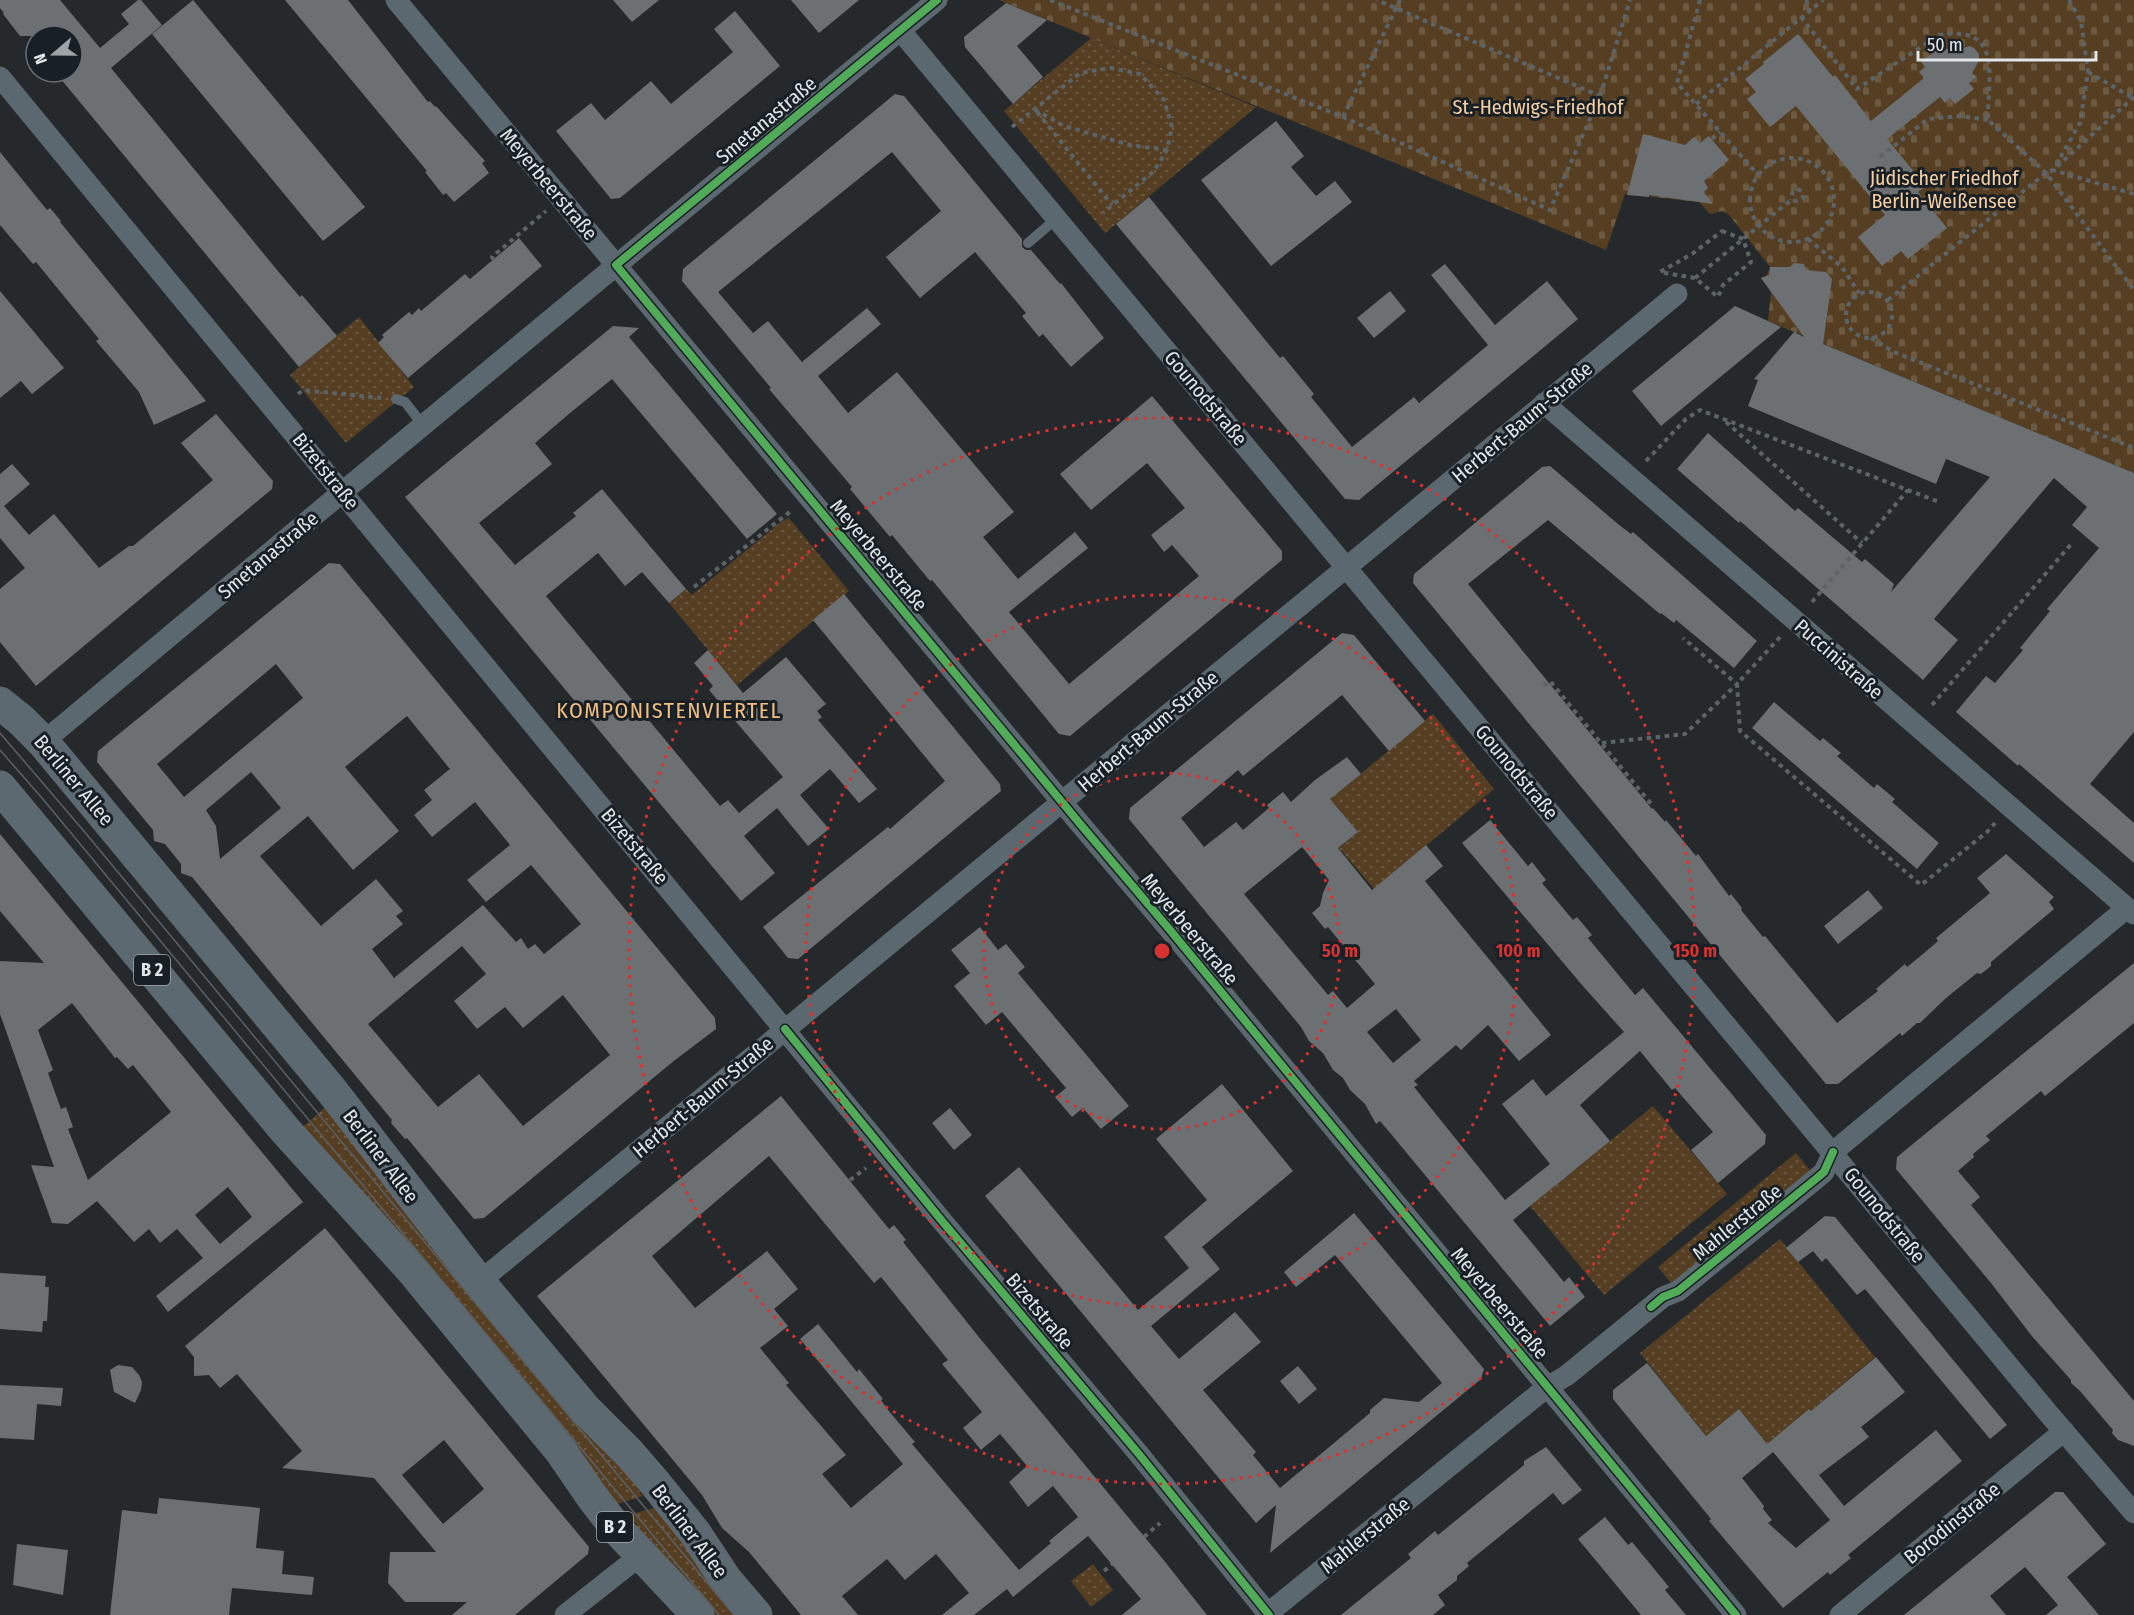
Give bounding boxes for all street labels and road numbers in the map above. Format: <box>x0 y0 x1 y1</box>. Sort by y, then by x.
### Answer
street label: Smetanastraße <box>711 71 821 169</box>
street label: Meyerbeerstraße <box>495 123 603 245</box>
street label: Gounodstraße <box>1160 346 1252 450</box>
street label: Herbert-Baum-Straße <box>1447 356 1597 488</box>
street label: Bizetstraße <box>288 428 364 514</box>
street label: Meyerbeerstraße <box>825 494 933 616</box>
street label: Smetanastraße <box>213 506 323 604</box>
street label: Puccinistraße <box>1790 614 1888 704</box>
street label: Herbert-Baum-Straße <box>1073 665 1223 797</box>
street label: Gounodstraße <box>1471 720 1563 824</box>
street label: Berliner Allee <box>29 730 119 830</box>
street label: Bizetstraße <box>596 803 674 889</box>
street label: Meyerbeerstraße <box>1136 868 1244 990</box>
road number: B 2 <box>134 955 170 985</box>
street label: Herbert-Baum-Straße <box>628 1031 778 1163</box>
street label: Berliner Allee <box>338 1104 424 1208</box>
street label: Gounodstraße <box>1839 1162 1931 1268</box>
street label: Mahlerstraße <box>1687 1179 1787 1265</box>
street label: Meyerbeerstraße <box>1446 1242 1554 1364</box>
street label: Bizetstraße <box>1001 1268 1079 1354</box>
street label: Borodinstraße <box>1899 1477 2005 1569</box>
street label: Berliner Allee <box>647 1479 733 1583</box>
street label: Mahlerstraße <box>1315 1492 1415 1578</box>
road number: B 2 <box>597 1512 633 1542</box>

